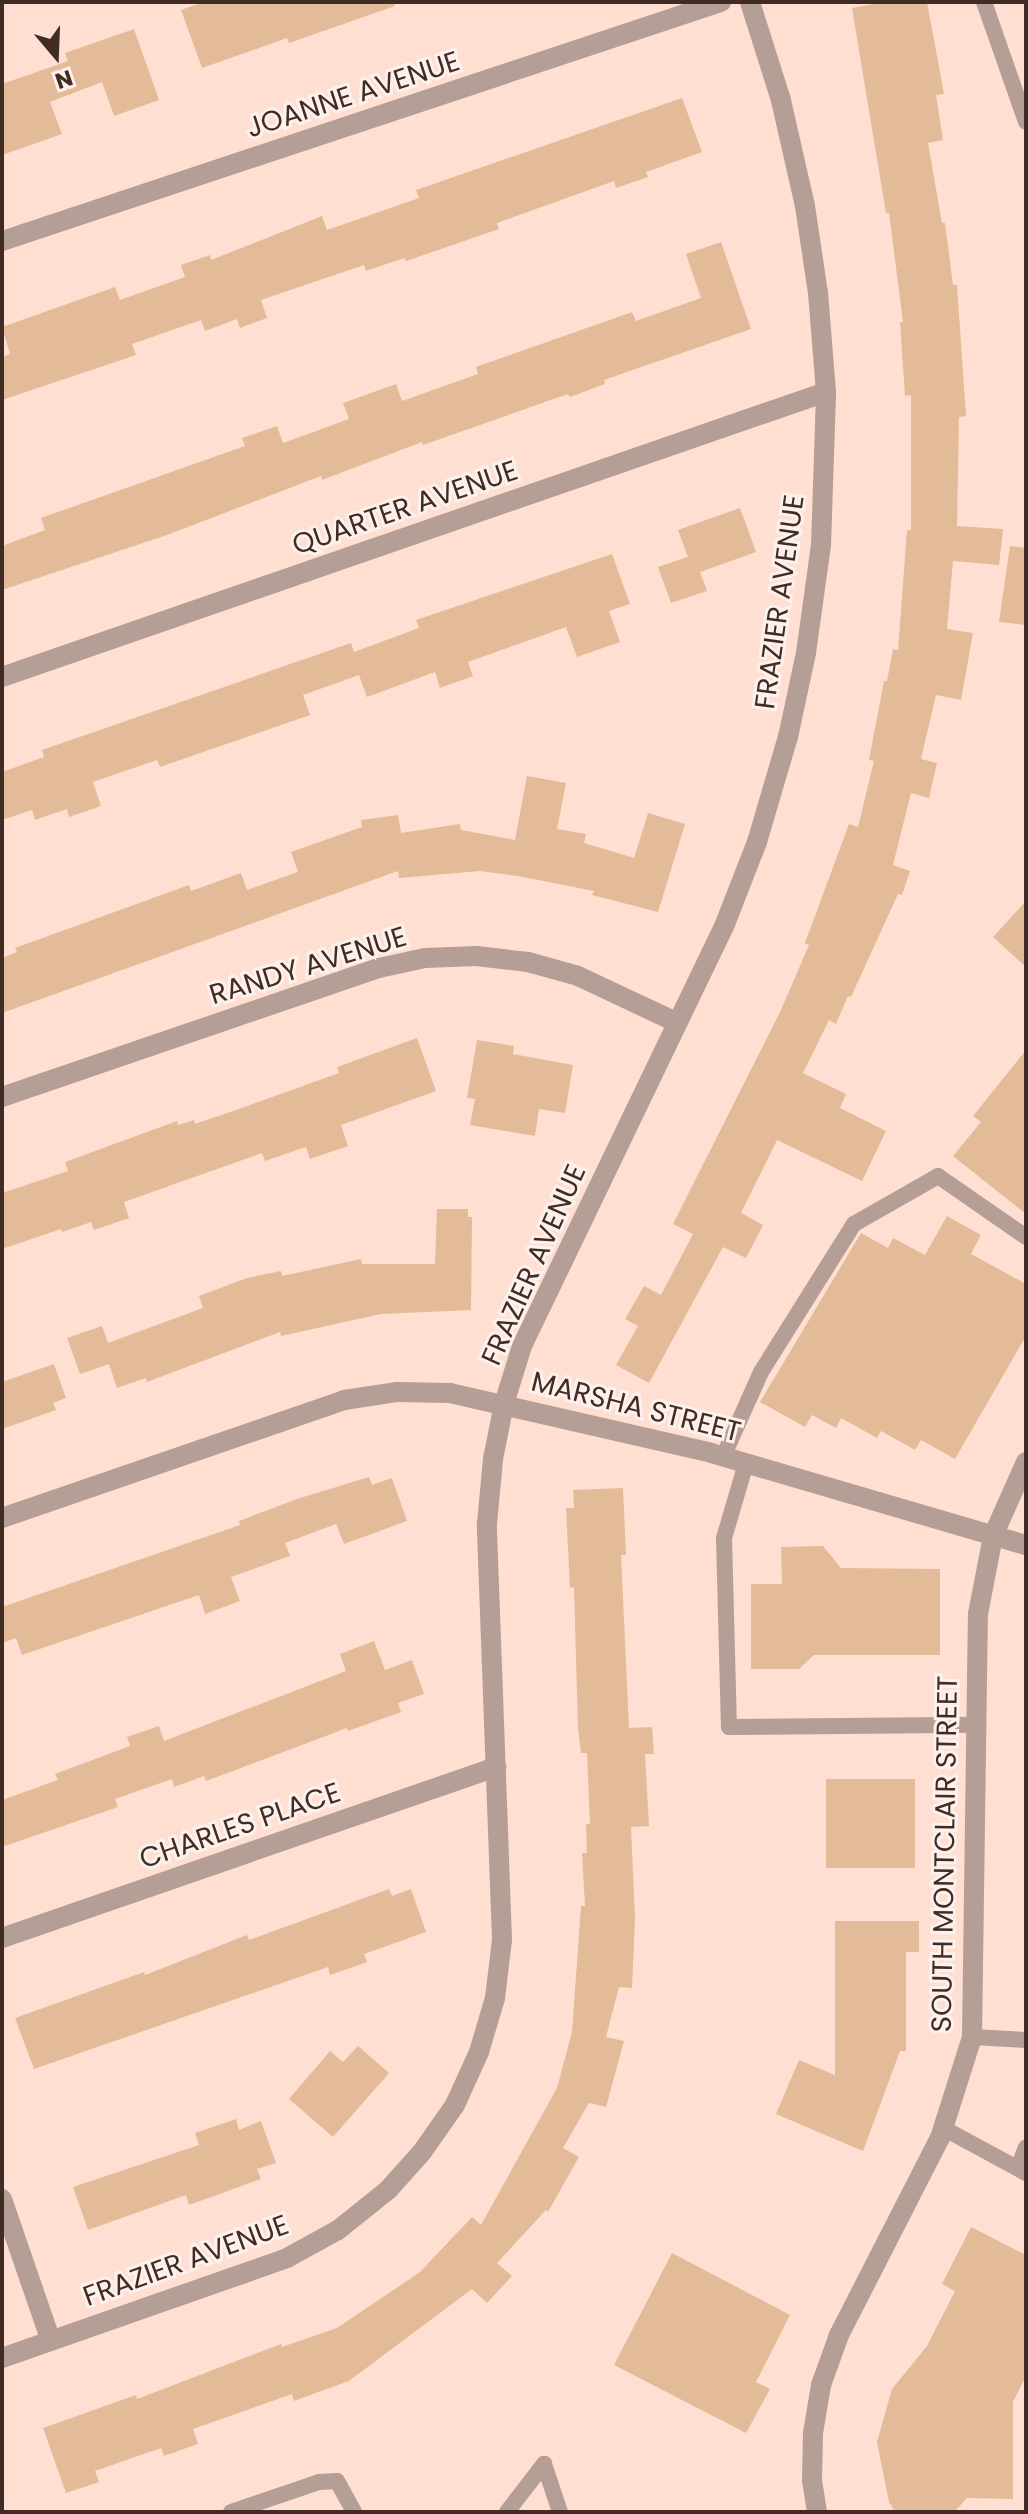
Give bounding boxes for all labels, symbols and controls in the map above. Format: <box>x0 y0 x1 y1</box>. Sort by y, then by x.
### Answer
north arrow <box>16 16 96 96</box>
street label: JOANNE AVENUE <box>242 45 464 145</box>
text: N <box>51 62 77 97</box>
street label: QUARTER AVENUE <box>288 454 522 562</box>
street label: FRAZIER AVENUE <box>748 493 812 711</box>
street label: RANDY AVENUE <box>205 920 411 1012</box>
street label: FRAZIER AVENUE <box>475 1159 593 1371</box>
street label: MARSHA STREET <box>528 1365 744 1449</box>
street label: SOUTH MONTCLAIR STREET <box>925 1675 965 2033</box>
street label: CHARLES PLACE <box>135 1776 345 1876</box>
street label: FRAZIER AVENUE <box>79 2208 293 2314</box>

